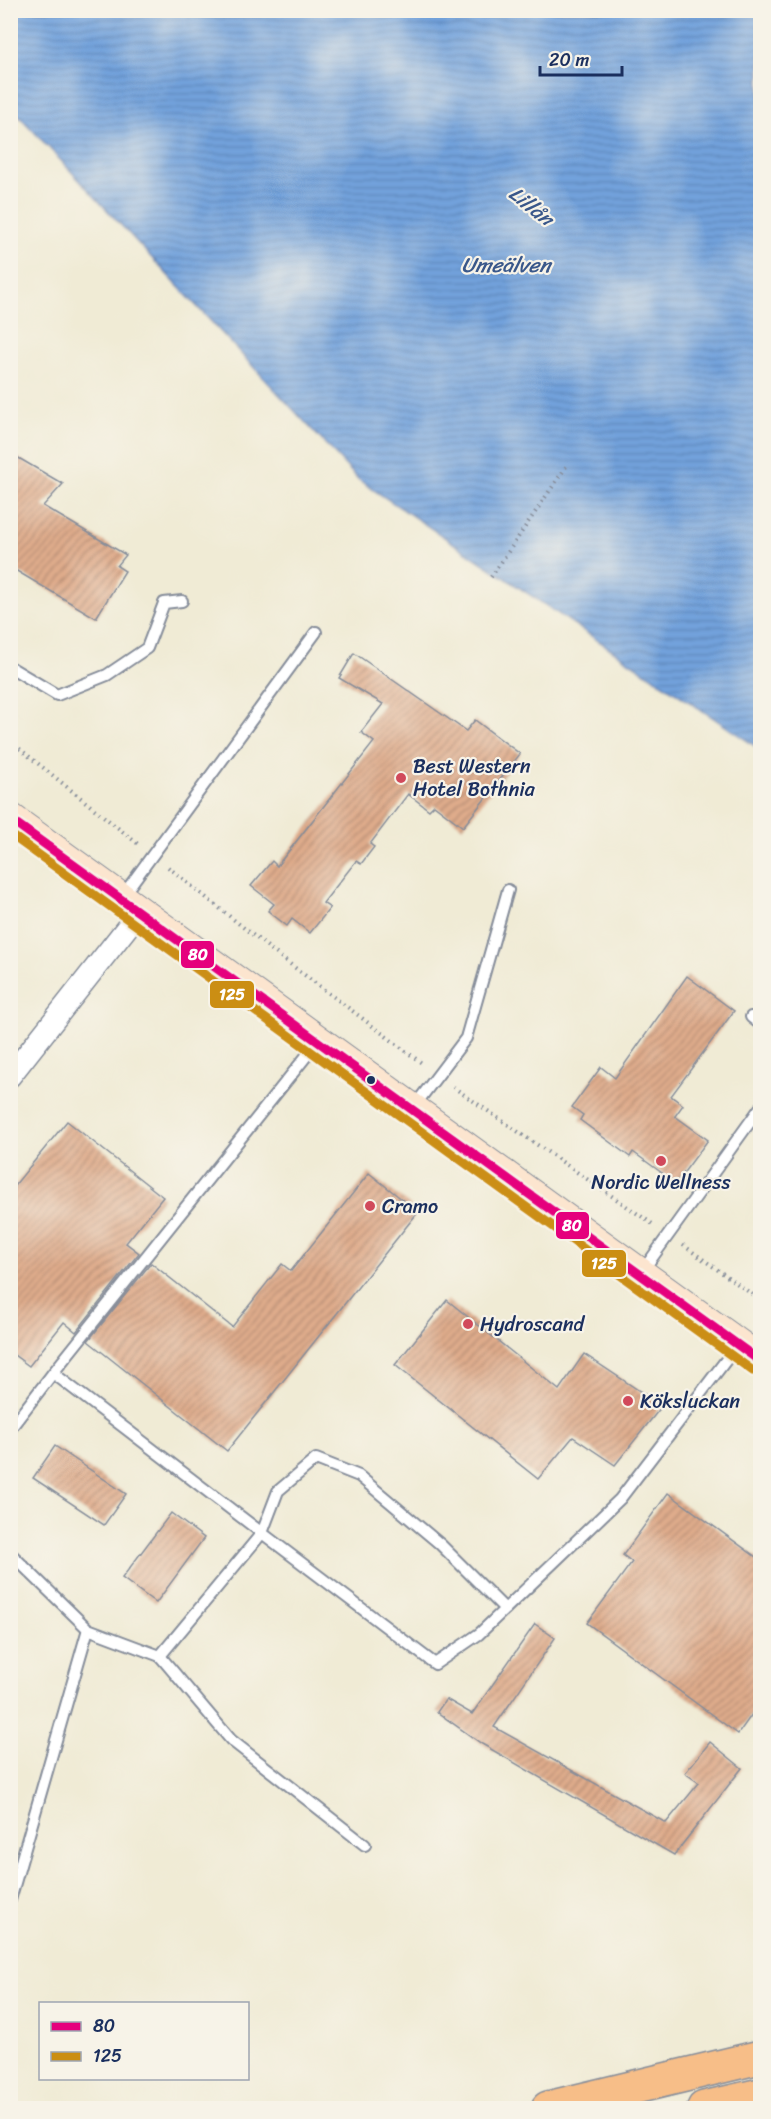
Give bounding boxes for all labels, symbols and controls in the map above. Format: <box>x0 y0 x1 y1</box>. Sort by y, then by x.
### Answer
scale bar <box>540 39 622 77</box>
text: 20 m <box>549 44 589 76</box>
water label: Lillån <box>500 176 564 238</box>
water label: Umeälven <box>461 246 553 284</box>
place label: Best Western Hotel Bothnia <box>413 749 536 807</box>
marker: Best Western Hotel Bothnia <box>394 771 408 785</box>
line badge: 80 <box>180 940 215 969</box>
text: 80 <box>187 940 208 969</box>
line badge: 125 <box>209 980 255 1009</box>
text: 125 <box>219 980 245 1009</box>
unlabelled marker <box>365 1074 377 1086</box>
marker: Nordic Wellness <box>654 1154 668 1168</box>
place label: Nordic Wellness <box>591 1165 732 1200</box>
place label: Cramo <box>382 1189 438 1224</box>
marker: Cramo <box>363 1199 377 1213</box>
line badge: 80 <box>555 1211 590 1240</box>
text: 80 <box>561 1211 582 1240</box>
line badge: 125 <box>581 1249 627 1278</box>
text: 125 <box>591 1249 617 1278</box>
place label: Hydroscand <box>480 1307 586 1342</box>
marker: Hydroscand <box>461 1317 475 1331</box>
place label: Köksluckan <box>640 1384 740 1419</box>
marker: Köksluckan <box>621 1394 635 1408</box>
legend <box>39 2002 249 2080</box>
text: 80 <box>93 2010 115 2042</box>
text: 125 <box>93 2040 122 2072</box>

